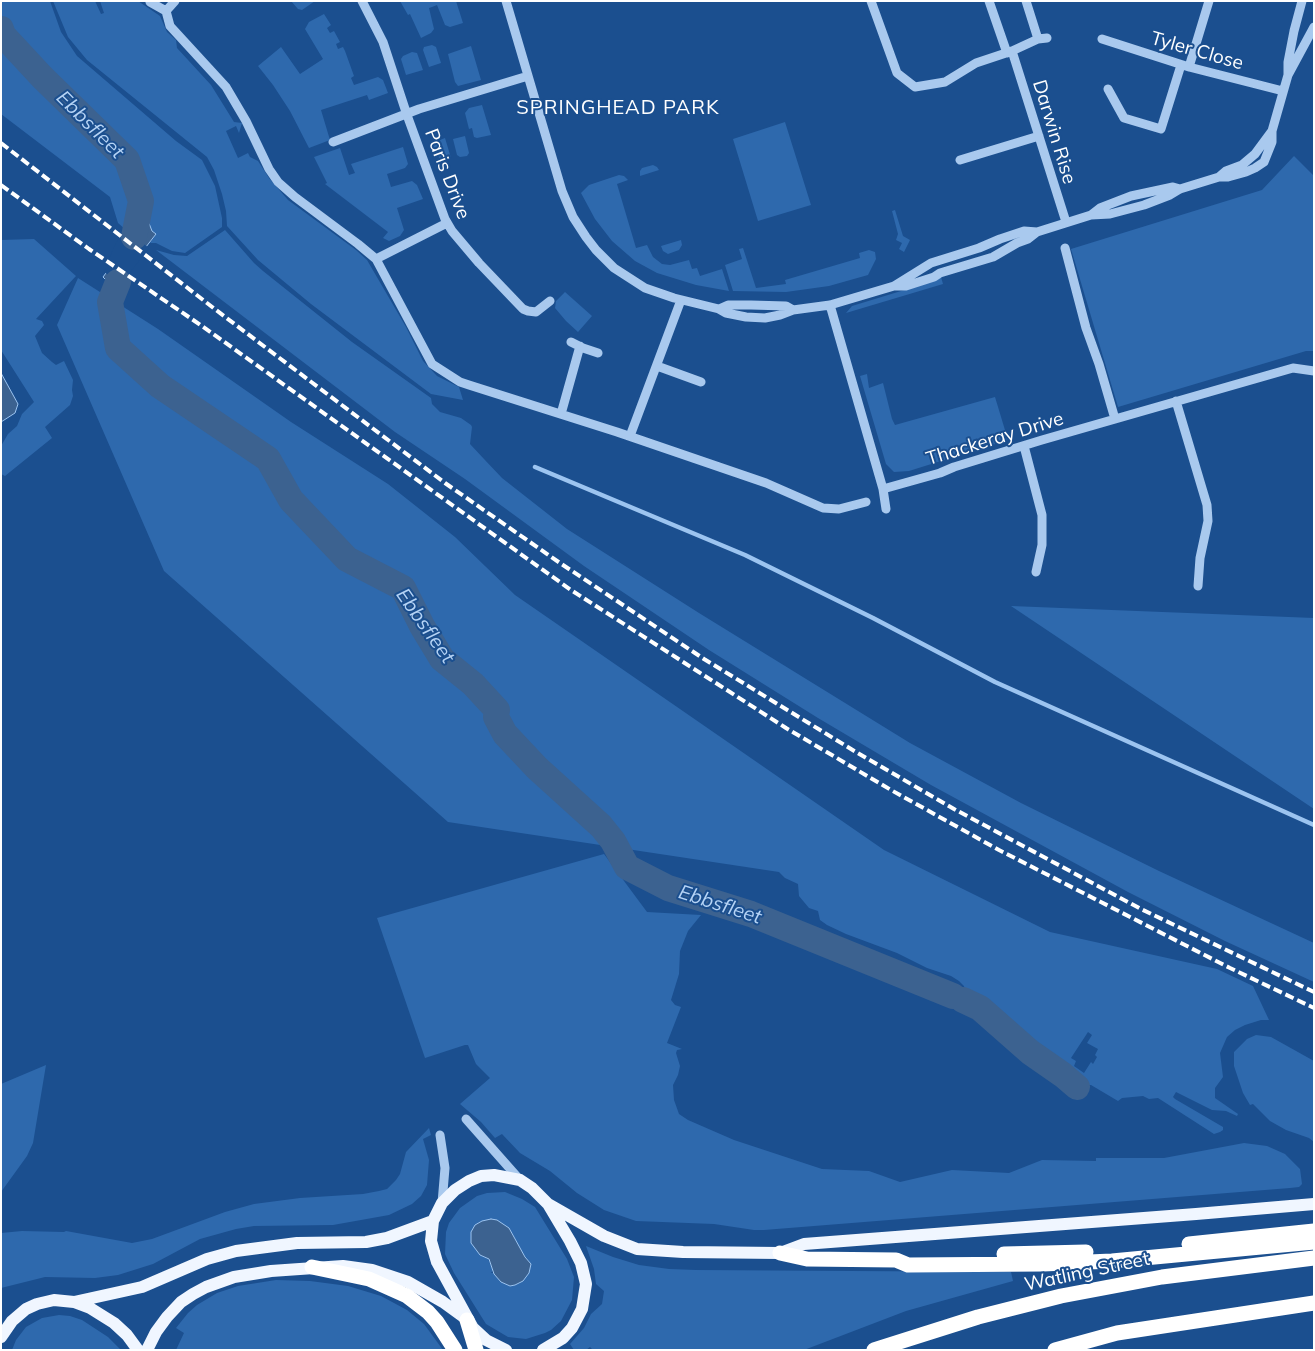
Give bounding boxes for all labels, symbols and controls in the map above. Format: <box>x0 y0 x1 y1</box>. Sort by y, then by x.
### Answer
street label: Tyler Close <box>1148 27 1246 75</box>
street label: Darwin Rise <box>1027 77 1081 187</box>
water label: Ebbsfleet <box>51 86 129 164</box>
district label: SPRINGHEAD PARK <box>514 96 722 120</box>
street label: Paris Drive <box>419 126 475 222</box>
street label: Thackeray Drive <box>924 407 1066 471</box>
water label: Ebbsfleet <box>391 584 459 668</box>
water label: Ebbsfleet <box>675 880 765 930</box>
street label: Watling Street <box>1022 1248 1152 1296</box>

